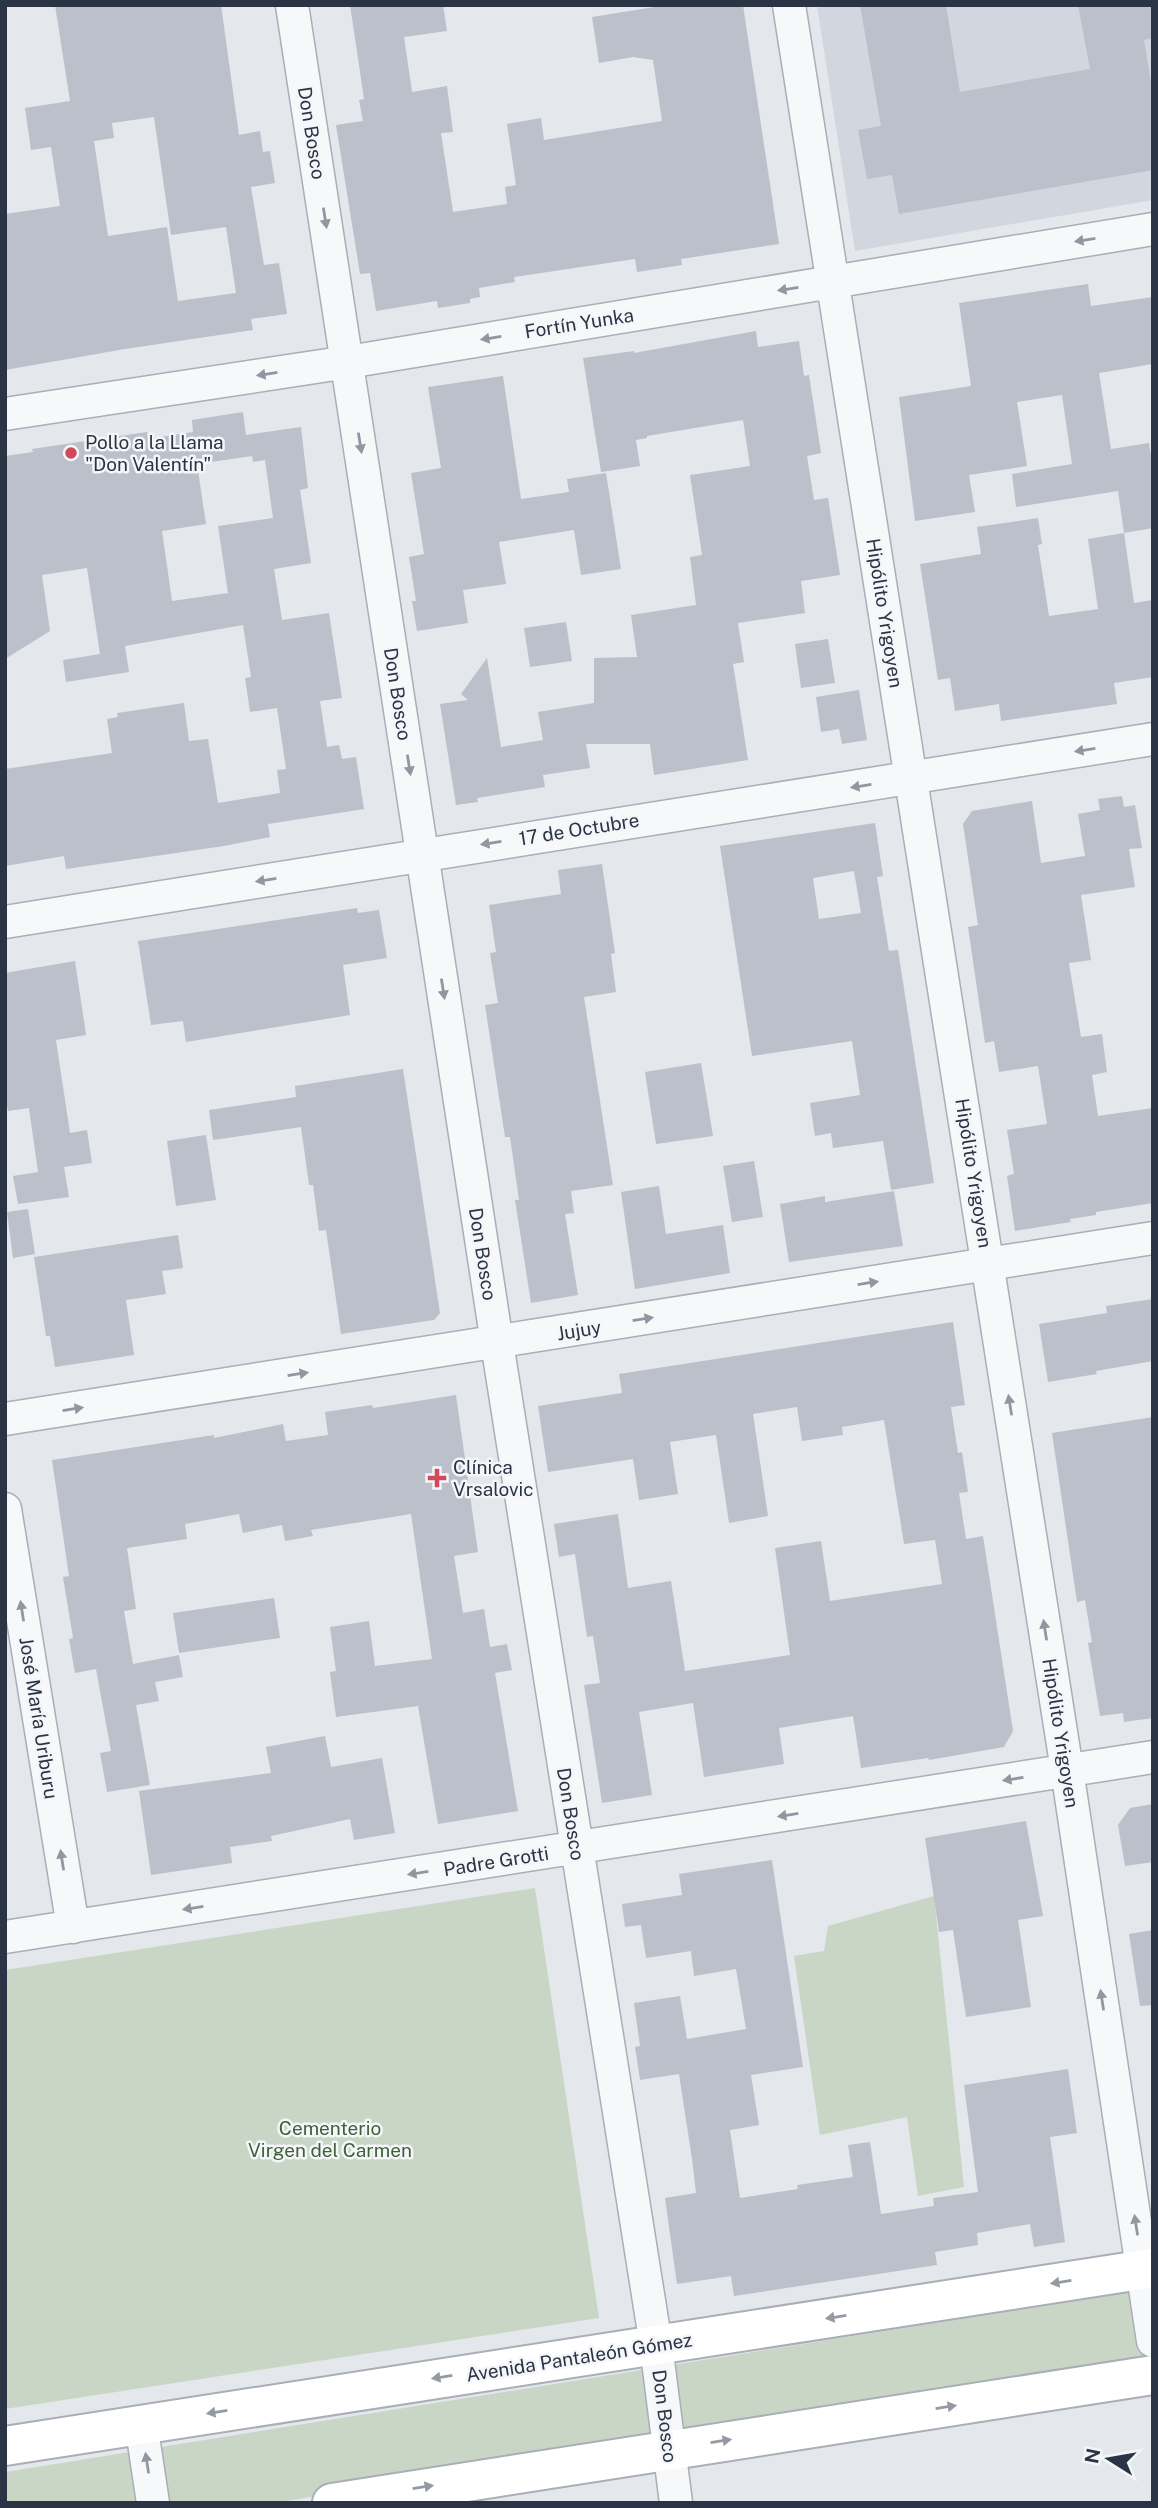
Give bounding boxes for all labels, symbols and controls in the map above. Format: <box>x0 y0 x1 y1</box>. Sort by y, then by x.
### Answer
street label: Don Bosco <box>294 85 330 181</box>
one-way arrow <box>320 207 331 229</box>
one-way arrow <box>1074 235 1096 246</box>
one-way arrow <box>777 284 799 295</box>
street label: Fortín Yunka <box>523 304 635 342</box>
one-way arrow <box>480 333 502 344</box>
one-way arrow <box>256 369 278 380</box>
place label: Pollo a la Llama "Don Valentín" <box>85 431 224 475</box>
one-way arrow <box>355 432 366 454</box>
marker: Pollo a la Llama "Don Valentín" <box>63 445 79 461</box>
street label: Hipólito Yrigoyen <box>862 537 908 689</box>
street label: Don Bosco <box>380 646 416 742</box>
one-way arrow <box>1074 745 1096 756</box>
one-way arrow <box>404 754 415 776</box>
one-way arrow <box>850 780 872 791</box>
street label: 17 de Octubre <box>517 809 641 849</box>
one-way arrow <box>480 838 502 849</box>
one-way arrow <box>255 874 277 885</box>
one-way arrow <box>438 979 449 1001</box>
street label: Hipólito Yrigoyen <box>951 1097 997 1249</box>
street label: Don Bosco <box>465 1206 501 1302</box>
one-way arrow <box>857 1277 879 1288</box>
one-way arrow <box>632 1314 654 1325</box>
street label: Jujuy <box>555 1316 603 1344</box>
one-way arrow <box>287 1368 309 1379</box>
one-way arrow <box>1004 1394 1015 1416</box>
one-way arrow <box>62 1403 84 1414</box>
place label: Clínica Vrsalovic <box>453 1456 534 1500</box>
marker: Clínica Vrsalovic <box>427 1468 447 1488</box>
one-way arrow <box>16 1600 27 1622</box>
one-way arrow <box>1039 1619 1050 1641</box>
street label: José María Uriburu <box>15 1635 63 1801</box>
street label: Hipólito Yrigoyen <box>1038 1657 1084 1809</box>
street label: Don Bosco <box>553 1766 589 1862</box>
one-way arrow <box>1002 1774 1024 1785</box>
one-way arrow <box>777 1810 799 1821</box>
street label: Padre Grotti <box>442 1842 550 1880</box>
one-way arrow <box>56 1849 67 1871</box>
one-way arrow <box>407 1868 429 1879</box>
one-way arrow <box>182 1903 204 1914</box>
one-way arrow <box>1096 1989 1107 2011</box>
park label: Cementerio Virgen del Carmen <box>248 2117 412 2161</box>
one-way arrow <box>1130 2214 1141 2236</box>
one-way arrow <box>1050 2277 1072 2288</box>
one-way arrow <box>825 2312 847 2323</box>
street label: Avenida Pantaleón Gómez <box>464 2328 694 2386</box>
street label: Don Bosco <box>648 2368 682 2464</box>
one-way arrow <box>431 2372 453 2383</box>
one-way arrow <box>935 2401 957 2412</box>
one-way arrow <box>206 2406 228 2417</box>
north arrow <box>1074 2424 1144 2494</box>
one-way arrow <box>710 2435 732 2446</box>
text: N <box>1080 2446 1105 2465</box>
one-way arrow <box>141 2452 152 2474</box>
one-way arrow <box>413 2481 435 2492</box>

